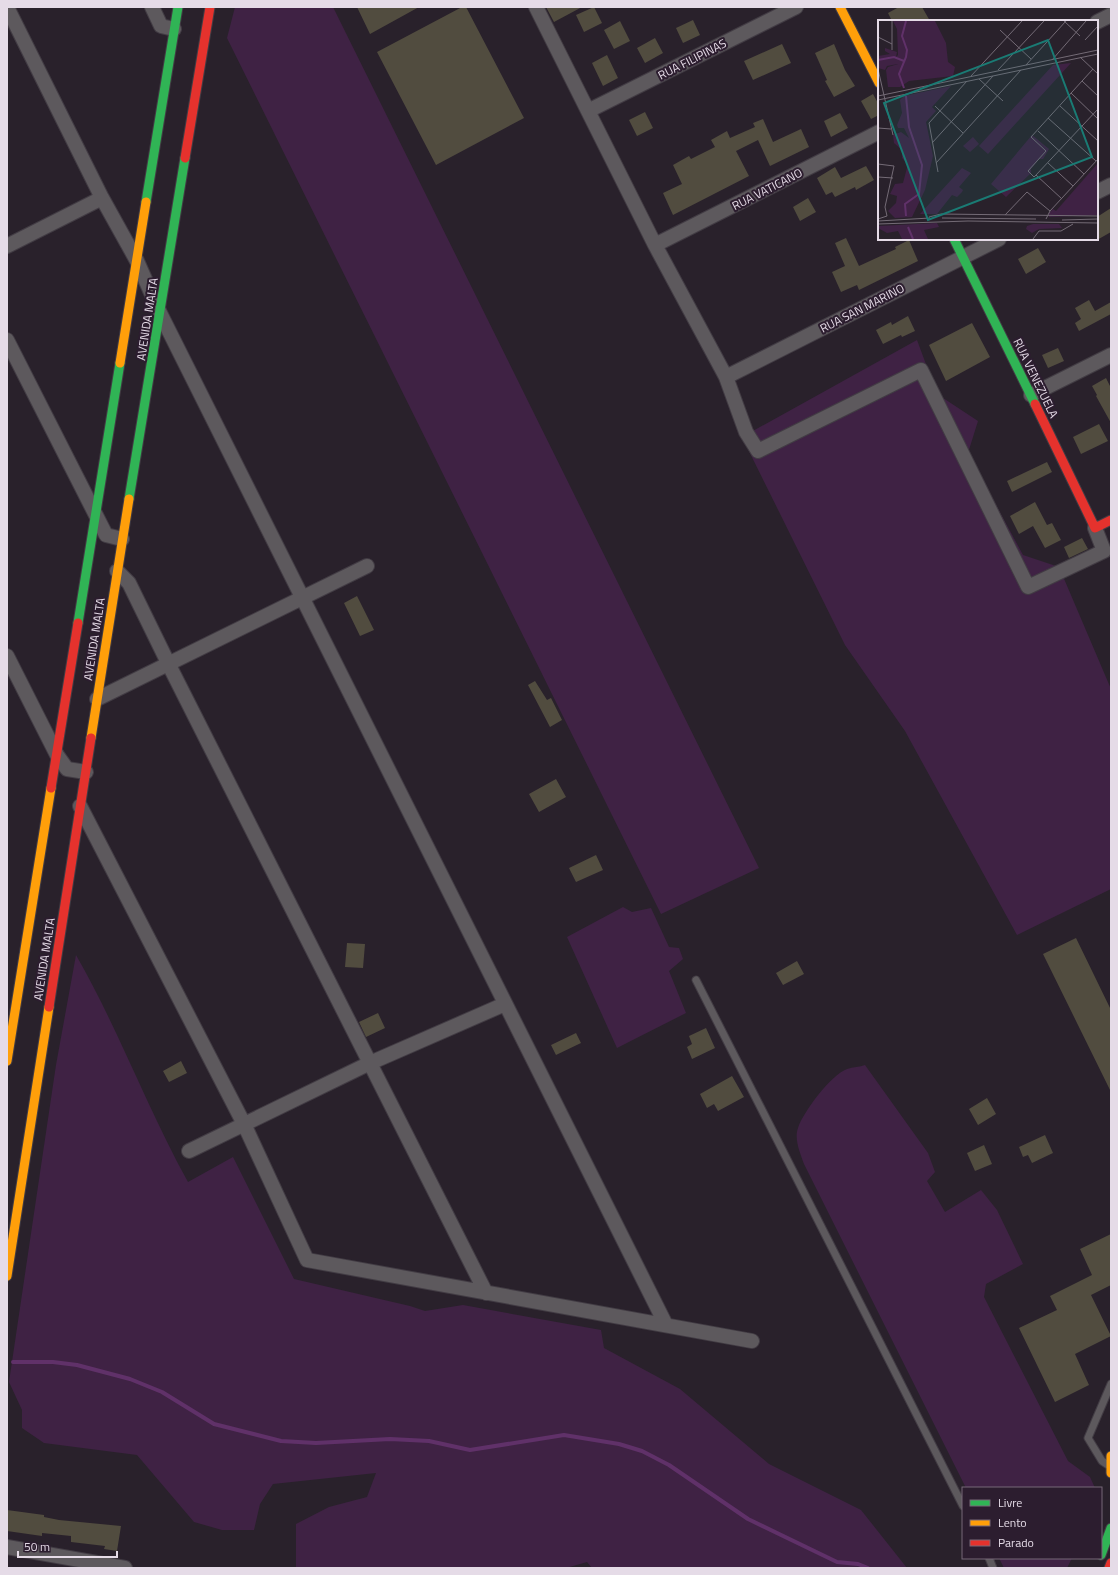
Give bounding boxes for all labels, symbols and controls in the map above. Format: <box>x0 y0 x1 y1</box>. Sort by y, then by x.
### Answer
inset map <box>878 20 1098 240</box>
street label: RUA FILIPINAS <box>654 34 730 84</box>
street label: RUA VATICANO <box>728 163 806 215</box>
street label: AVENIDA MALTA <box>131 276 163 362</box>
street label: RUA SAN MARINO <box>816 278 908 338</box>
street label: RUA VENEZUELA <box>1008 335 1064 421</box>
street label: AVENIDA MALTA <box>78 596 110 682</box>
street label: AVENIDA MALTA <box>28 916 60 1002</box>
legend <box>962 1487 1102 1559</box>
text: Livre <box>998 1493 1022 1512</box>
text: Lento <box>998 1513 1027 1532</box>
scale bar <box>18 1533 117 1559</box>
text: Parado <box>998 1533 1034 1552</box>
text: 50 m <box>24 1537 50 1556</box>

